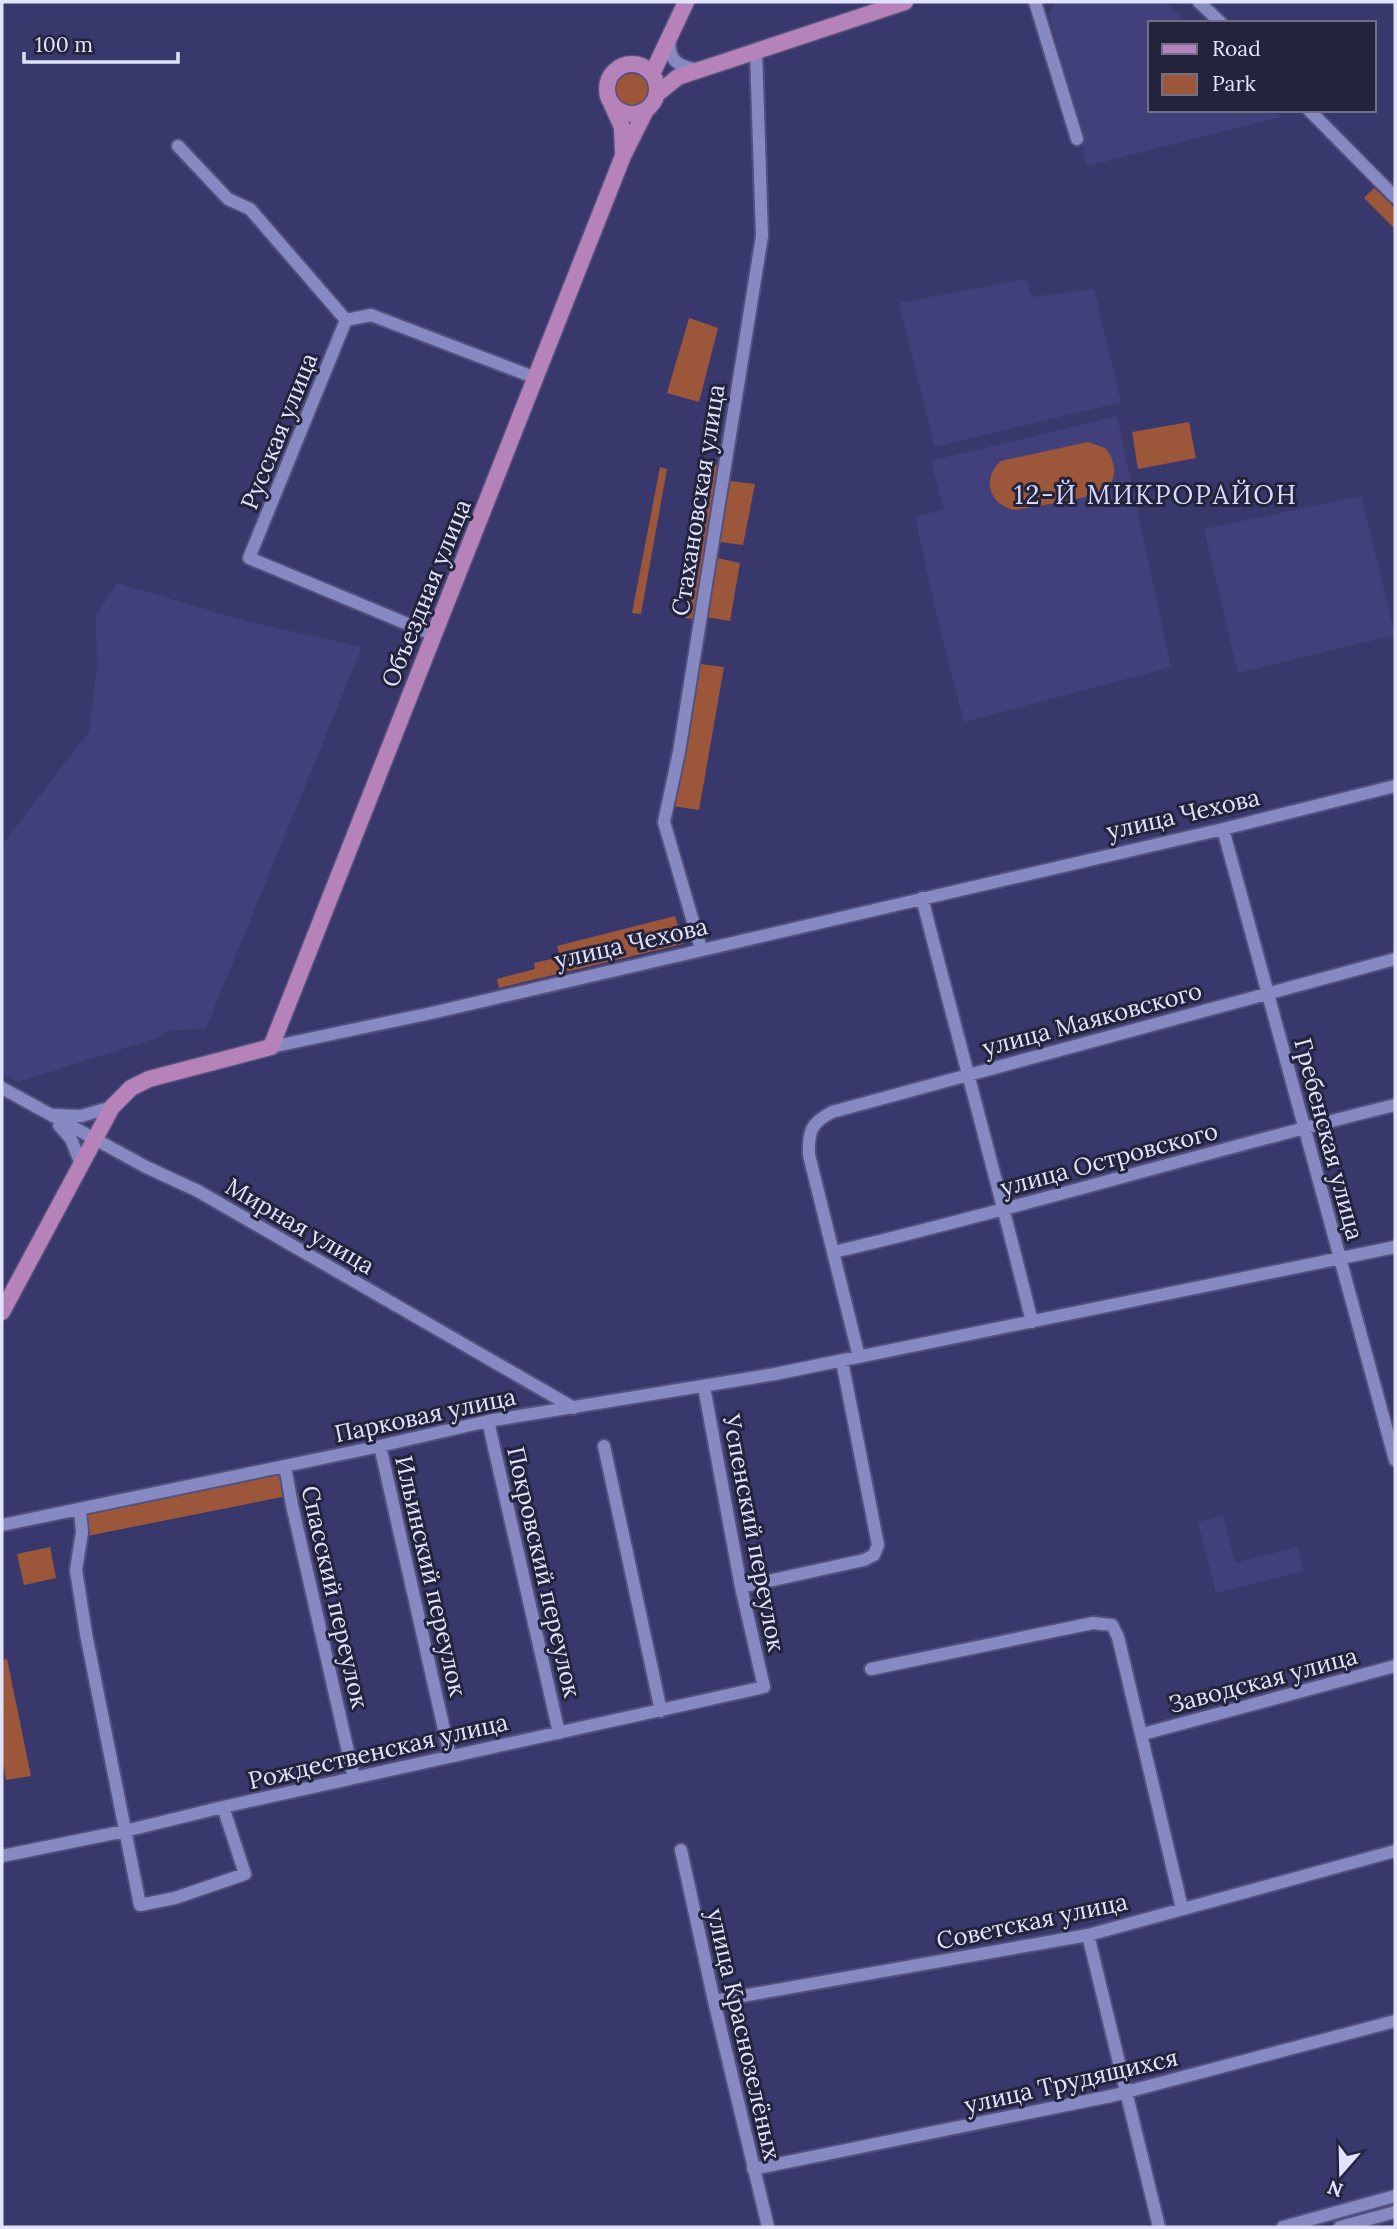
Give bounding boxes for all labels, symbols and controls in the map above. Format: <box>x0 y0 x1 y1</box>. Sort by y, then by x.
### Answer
scale bar <box>24 21 178 65</box>
legend <box>1148 21 1376 112</box>
text: 100 m <box>35 31 93 58</box>
text: Road <box>1212 35 1261 62</box>
text: Park <box>1212 70 1256 97</box>
street label: Русская улица <box>234 348 324 514</box>
street label: Стахановская улица <box>664 382 732 618</box>
district label: 12-Й МИКРОРАЙОН <box>1014 478 1298 511</box>
street label: Объездная улица <box>374 494 478 692</box>
street label: улица Чехова <box>1103 781 1263 847</box>
street label: улица Чехова <box>551 910 711 976</box>
street label: улица Маяковского <box>979 975 1205 1063</box>
street label: Гребенская улица <box>1287 1035 1371 1243</box>
street label: улица Островского <box>997 1115 1221 1203</box>
street label: Мирная улица <box>220 1171 380 1281</box>
street label: Парковая улица <box>331 1381 519 1449</box>
street label: Успенский переулок <box>716 1411 792 1654</box>
street label: Покровский переулок <box>500 1444 588 1700</box>
street label: Ильинский переулок <box>388 1453 474 1700</box>
street label: Спасский переулок <box>294 1483 376 1711</box>
street label: Заводская улица <box>1165 1640 1361 1720</box>
street label: Рождественская улица <box>245 1706 511 1796</box>
street label: Советская улица <box>934 1886 1130 1956</box>
street label: улица Краснозелёных <box>700 1905 788 2163</box>
street label: улица Трудящихся <box>961 2041 1181 2121</box>
north arrow <box>1306 2138 1376 2208</box>
text: N <box>1324 2175 1346 2203</box>

